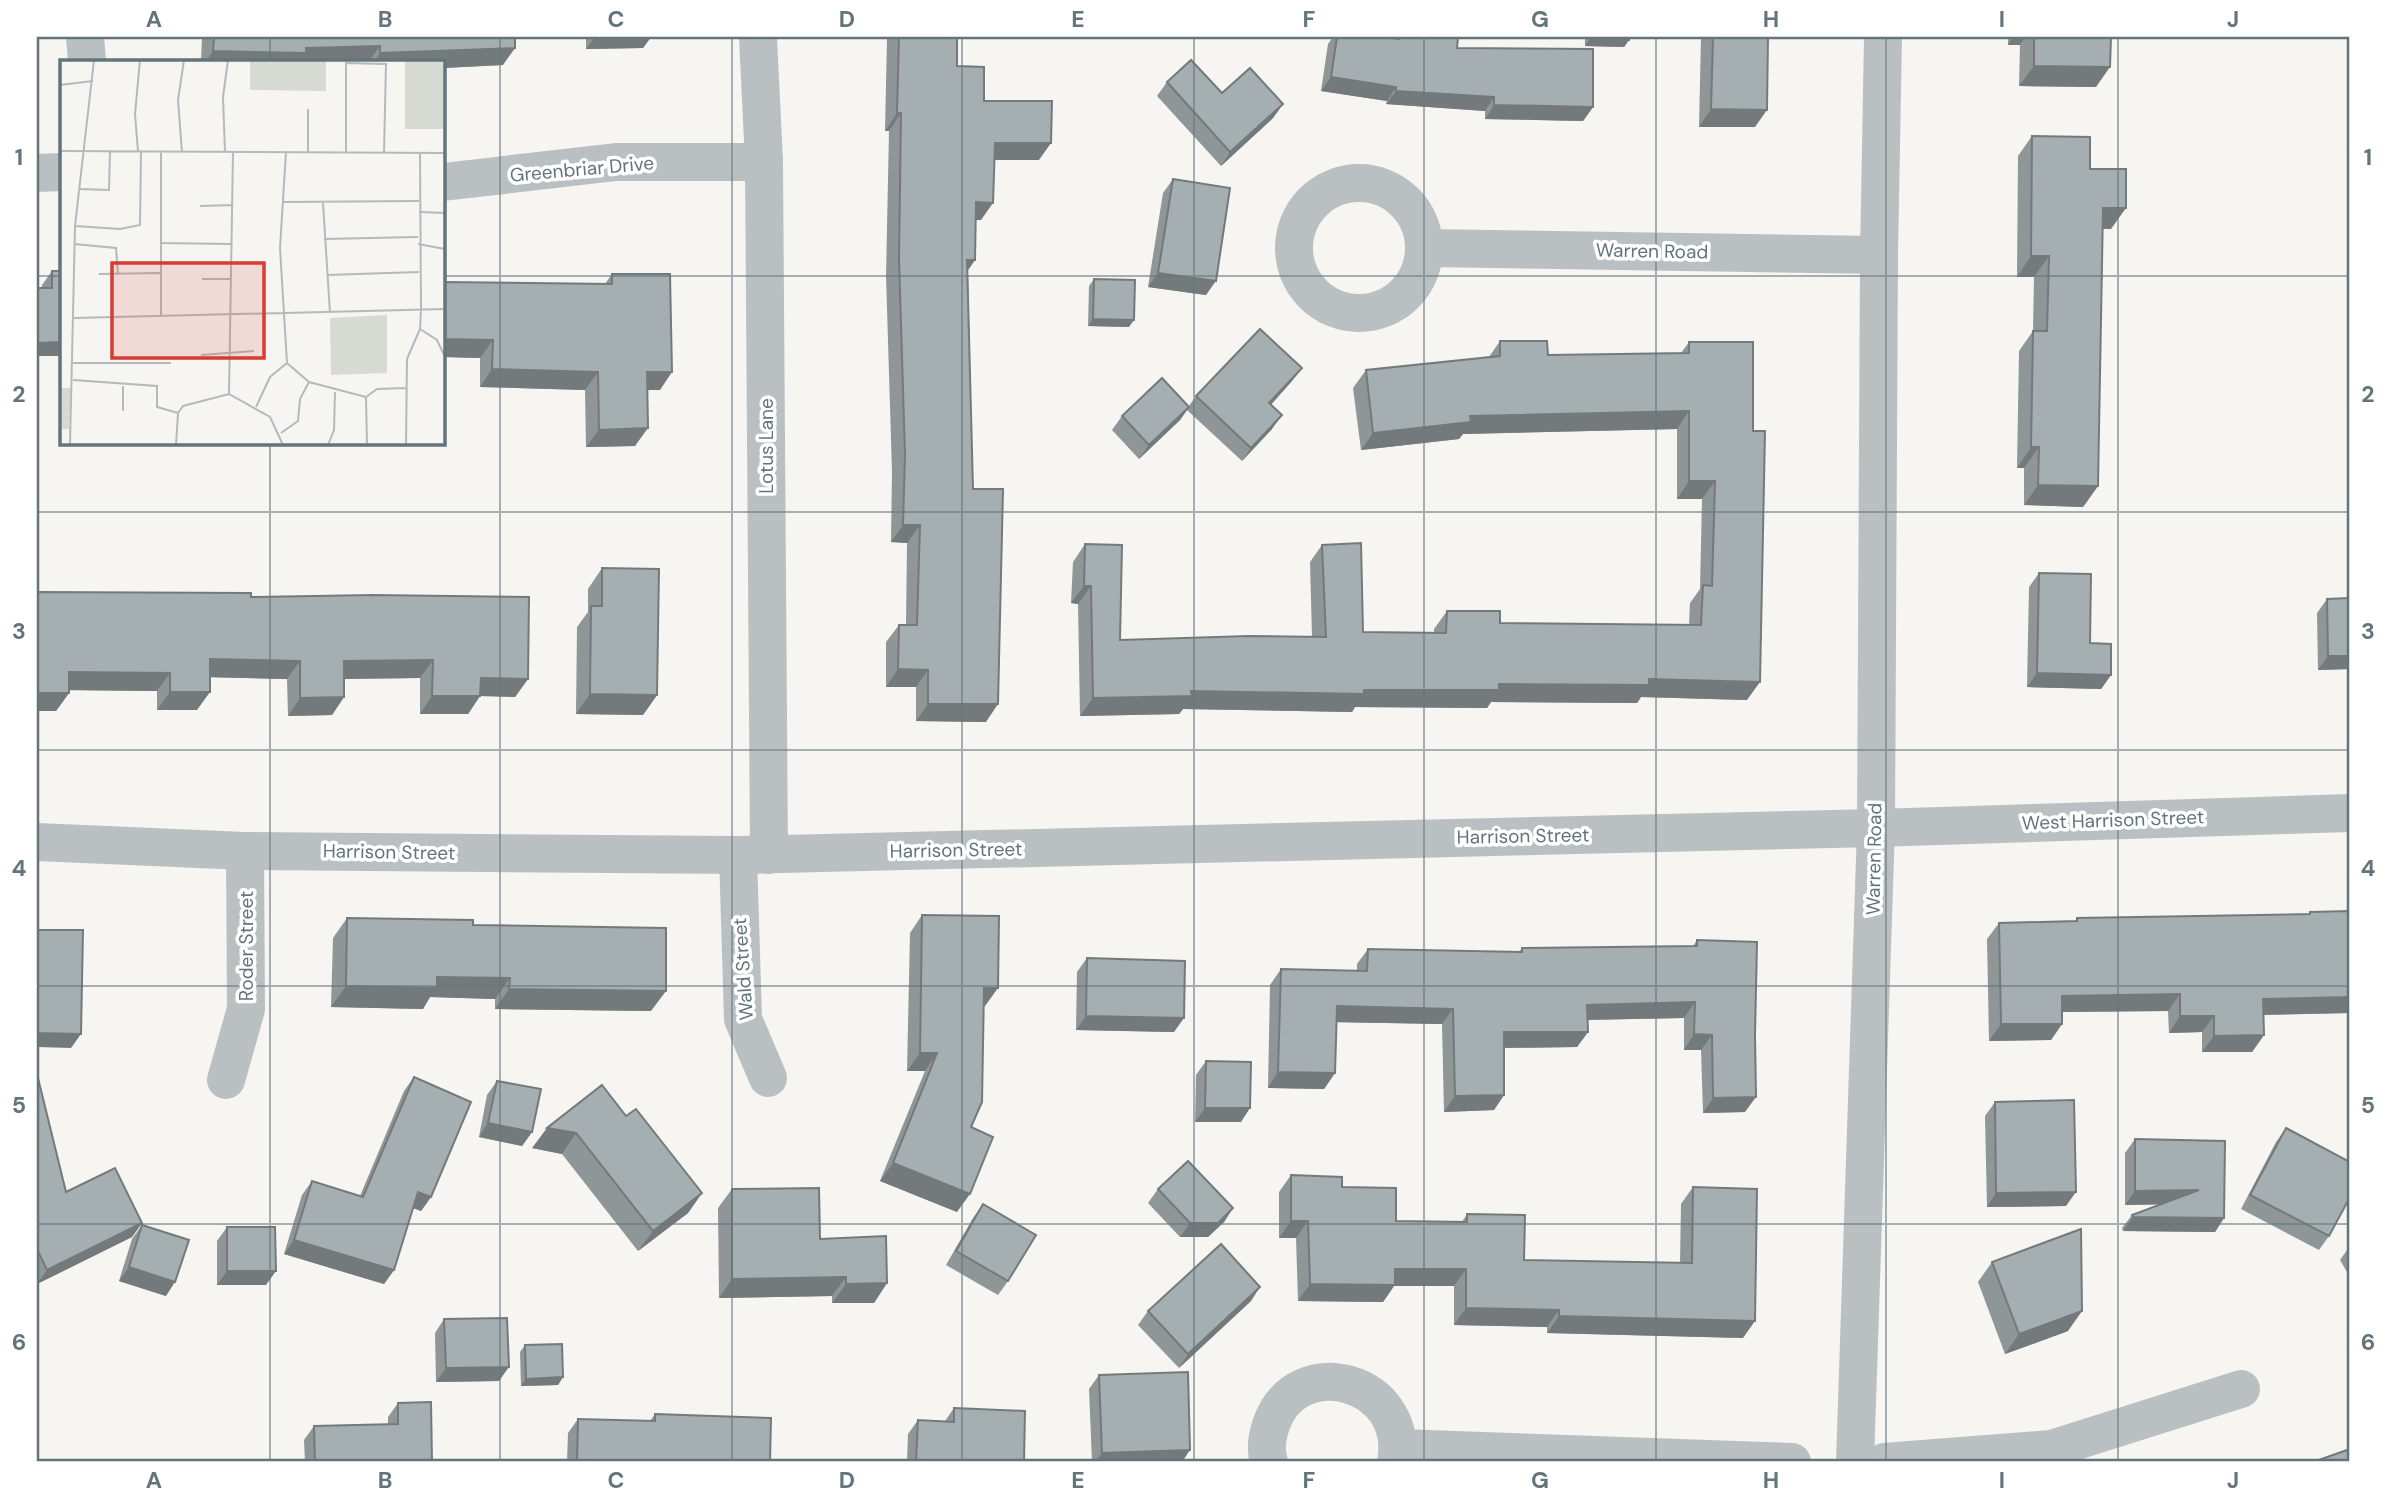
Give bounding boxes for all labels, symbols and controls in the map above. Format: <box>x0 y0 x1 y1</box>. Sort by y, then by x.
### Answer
text: A <box>146 4 162 34</box>
text: B <box>378 4 392 34</box>
text: C <box>608 4 624 34</box>
text: D <box>839 4 855 34</box>
text: E <box>1071 4 1085 34</box>
text: F <box>1303 4 1316 34</box>
text: G <box>1531 4 1549 34</box>
text: H <box>1763 4 1779 34</box>
text: I <box>1999 4 2005 34</box>
text: J <box>2227 4 2239 34</box>
inset map <box>60 60 444 444</box>
text: 1 <box>15 142 23 172</box>
text: 1 <box>2364 142 2372 172</box>
street label: Greenbriar Drive <box>509 150 655 188</box>
street label: Warren Road <box>1596 238 1708 264</box>
text: 2 <box>12 379 26 409</box>
text: 2 <box>2361 379 2375 409</box>
street label: Lotus Lane <box>754 398 779 494</box>
text: 3 <box>12 616 26 646</box>
text: 3 <box>2361 616 2375 646</box>
street label: Warren Road <box>1861 803 1887 915</box>
street label: West Harrison Street <box>2021 804 2205 836</box>
street label: Harrison Street <box>1457 822 1589 850</box>
street label: Harrison Street <box>890 836 1022 864</box>
street label: Harrison Street <box>323 838 455 866</box>
text: 4 <box>12 853 27 883</box>
text: 4 <box>2361 853 2376 883</box>
street label: Roder Street <box>234 891 259 1001</box>
street label: Wald Street <box>727 917 759 1021</box>
text: 5 <box>12 1090 26 1120</box>
text: 5 <box>2361 1090 2375 1120</box>
text: 6 <box>12 1327 26 1357</box>
text: 6 <box>2361 1327 2375 1357</box>
text: A <box>146 1465 162 1495</box>
text: B <box>378 1465 392 1495</box>
text: C <box>608 1465 624 1495</box>
text: D <box>839 1465 855 1495</box>
text: E <box>1071 1465 1085 1495</box>
text: F <box>1303 1465 1316 1495</box>
text: G <box>1531 1465 1549 1495</box>
text: H <box>1763 1465 1779 1495</box>
text: I <box>1999 1465 2005 1495</box>
text: J <box>2227 1465 2239 1495</box>

